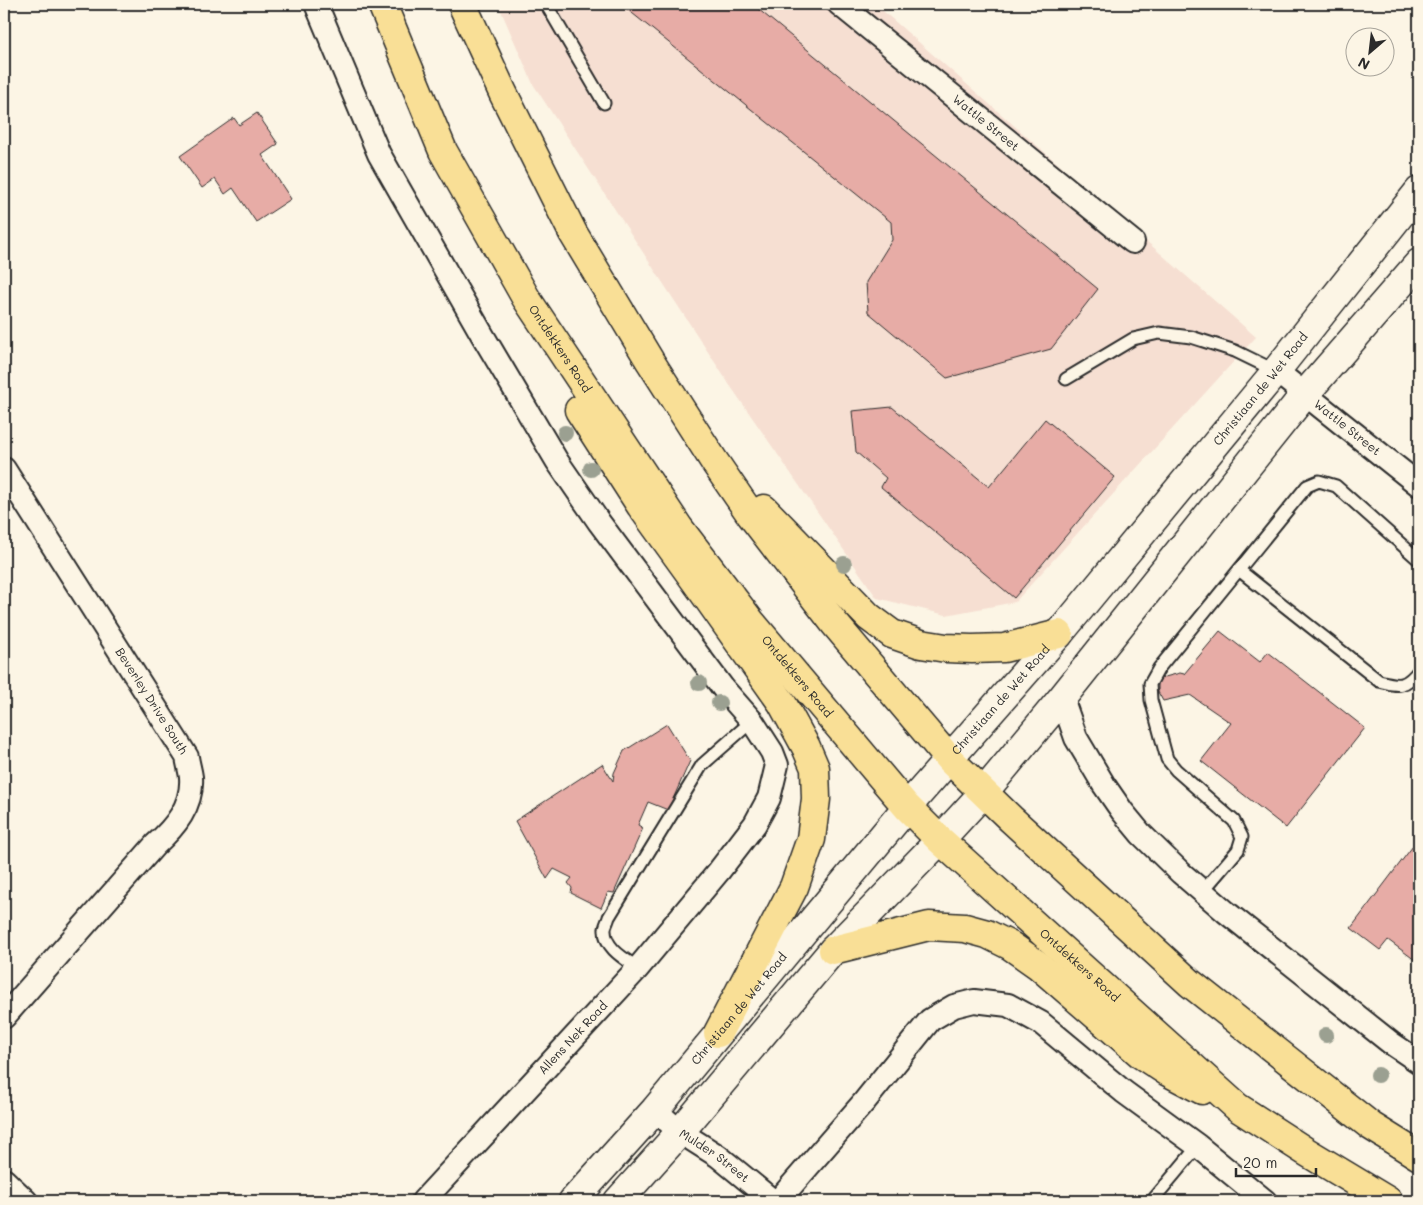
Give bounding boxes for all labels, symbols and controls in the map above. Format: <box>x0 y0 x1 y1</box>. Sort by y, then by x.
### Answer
north arrow <box>1346 28 1396 78</box>
text: N <box>1355 53 1373 75</box>
street label: Wattle Street <box>950 90 1023 154</box>
street label: Ontdekkers Road <box>526 301 596 396</box>
street label: Christiaan de Wet Road <box>1209 328 1311 448</box>
street label: Wattle Street <box>1311 395 1384 458</box>
street label: Ontdekkers Road <box>759 632 837 721</box>
street label: Christiaan de Wet Road <box>948 641 1053 758</box>
street label: Beverley Drive South <box>112 644 192 757</box>
street label: Ontdekkers Road <box>1037 925 1124 1005</box>
street label: Christiaan de Wet Road <box>687 949 790 1068</box>
street label: Allens Nek Road <box>534 997 611 1077</box>
street label: Mulder Street <box>677 1125 753 1185</box>
scale bar <box>1236 1145 1316 1177</box>
text: 20 m <box>1243 1152 1277 1172</box>

